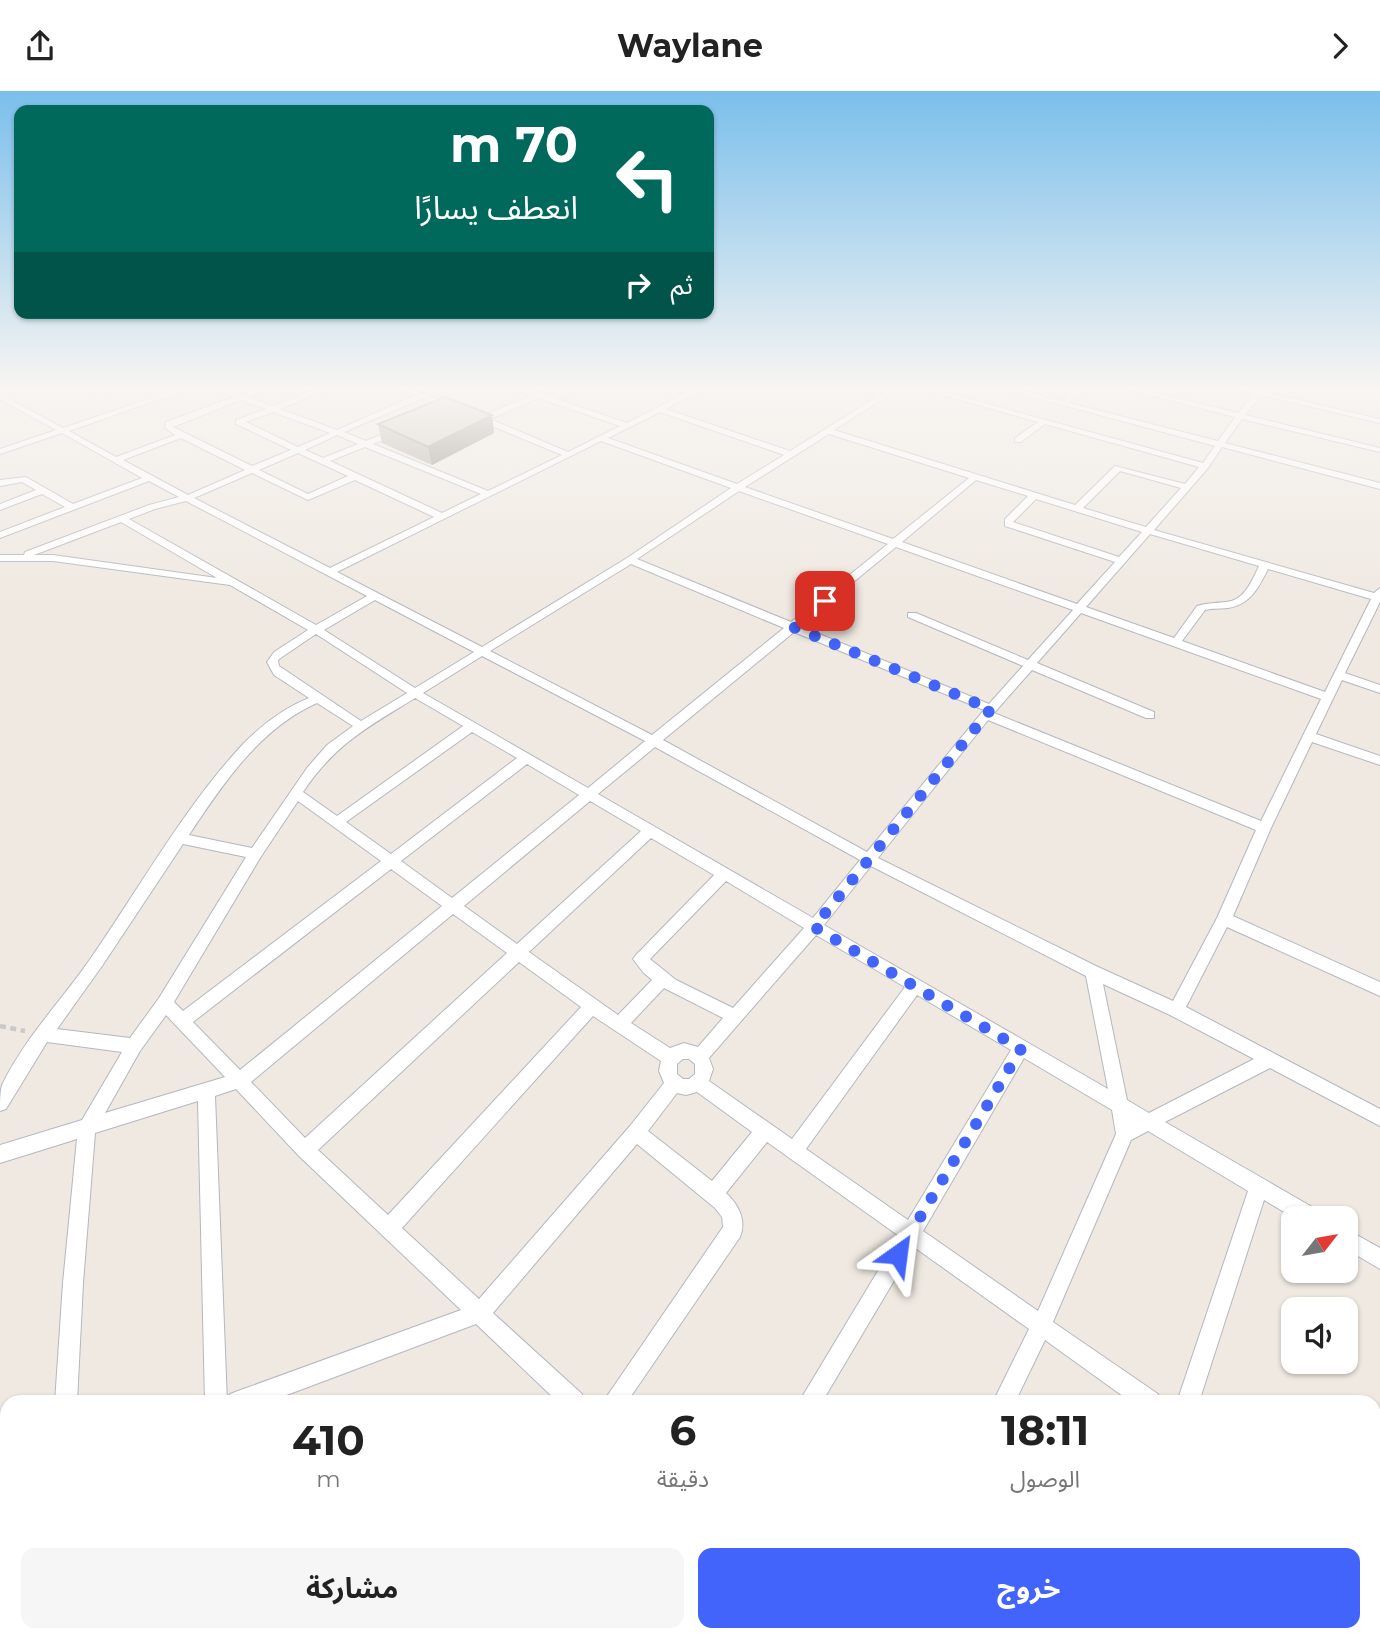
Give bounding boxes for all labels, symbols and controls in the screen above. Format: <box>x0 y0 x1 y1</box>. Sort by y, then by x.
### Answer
text: Waylane <box>617 26 763 65</box>
icon: share <box>21 27 59 65</box>
icon: forward <box>1321 27 1359 65</box>
text: 70 m <box>450 115 578 174</box>
icon: left <box>602 133 693 224</box>
text: انعطف يسارًا <box>414 188 578 227</box>
icon: right <box>619 266 657 304</box>
text: ثم <box>671 269 693 301</box>
pin <box>795 571 855 631</box>
icon: arrive <box>806 582 844 620</box>
north arrow <box>1281 1206 1358 1283</box>
map controls <box>1281 1206 1358 1374</box>
position arrow <box>861 1217 935 1291</box>
button: sound <box>1281 1297 1358 1374</box>
text: 6 <box>670 1404 696 1456</box>
text: 18:11 <box>1001 1404 1089 1456</box>
text: 410 <box>292 1414 365 1466</box>
text: m <box>316 1465 341 1493</box>
text: دقيقة <box>657 1465 709 1493</box>
text: الوصول <box>1010 1465 1080 1493</box>
button: مشاركة <box>21 1548 684 1628</box>
button: خروج <box>698 1548 1360 1628</box>

